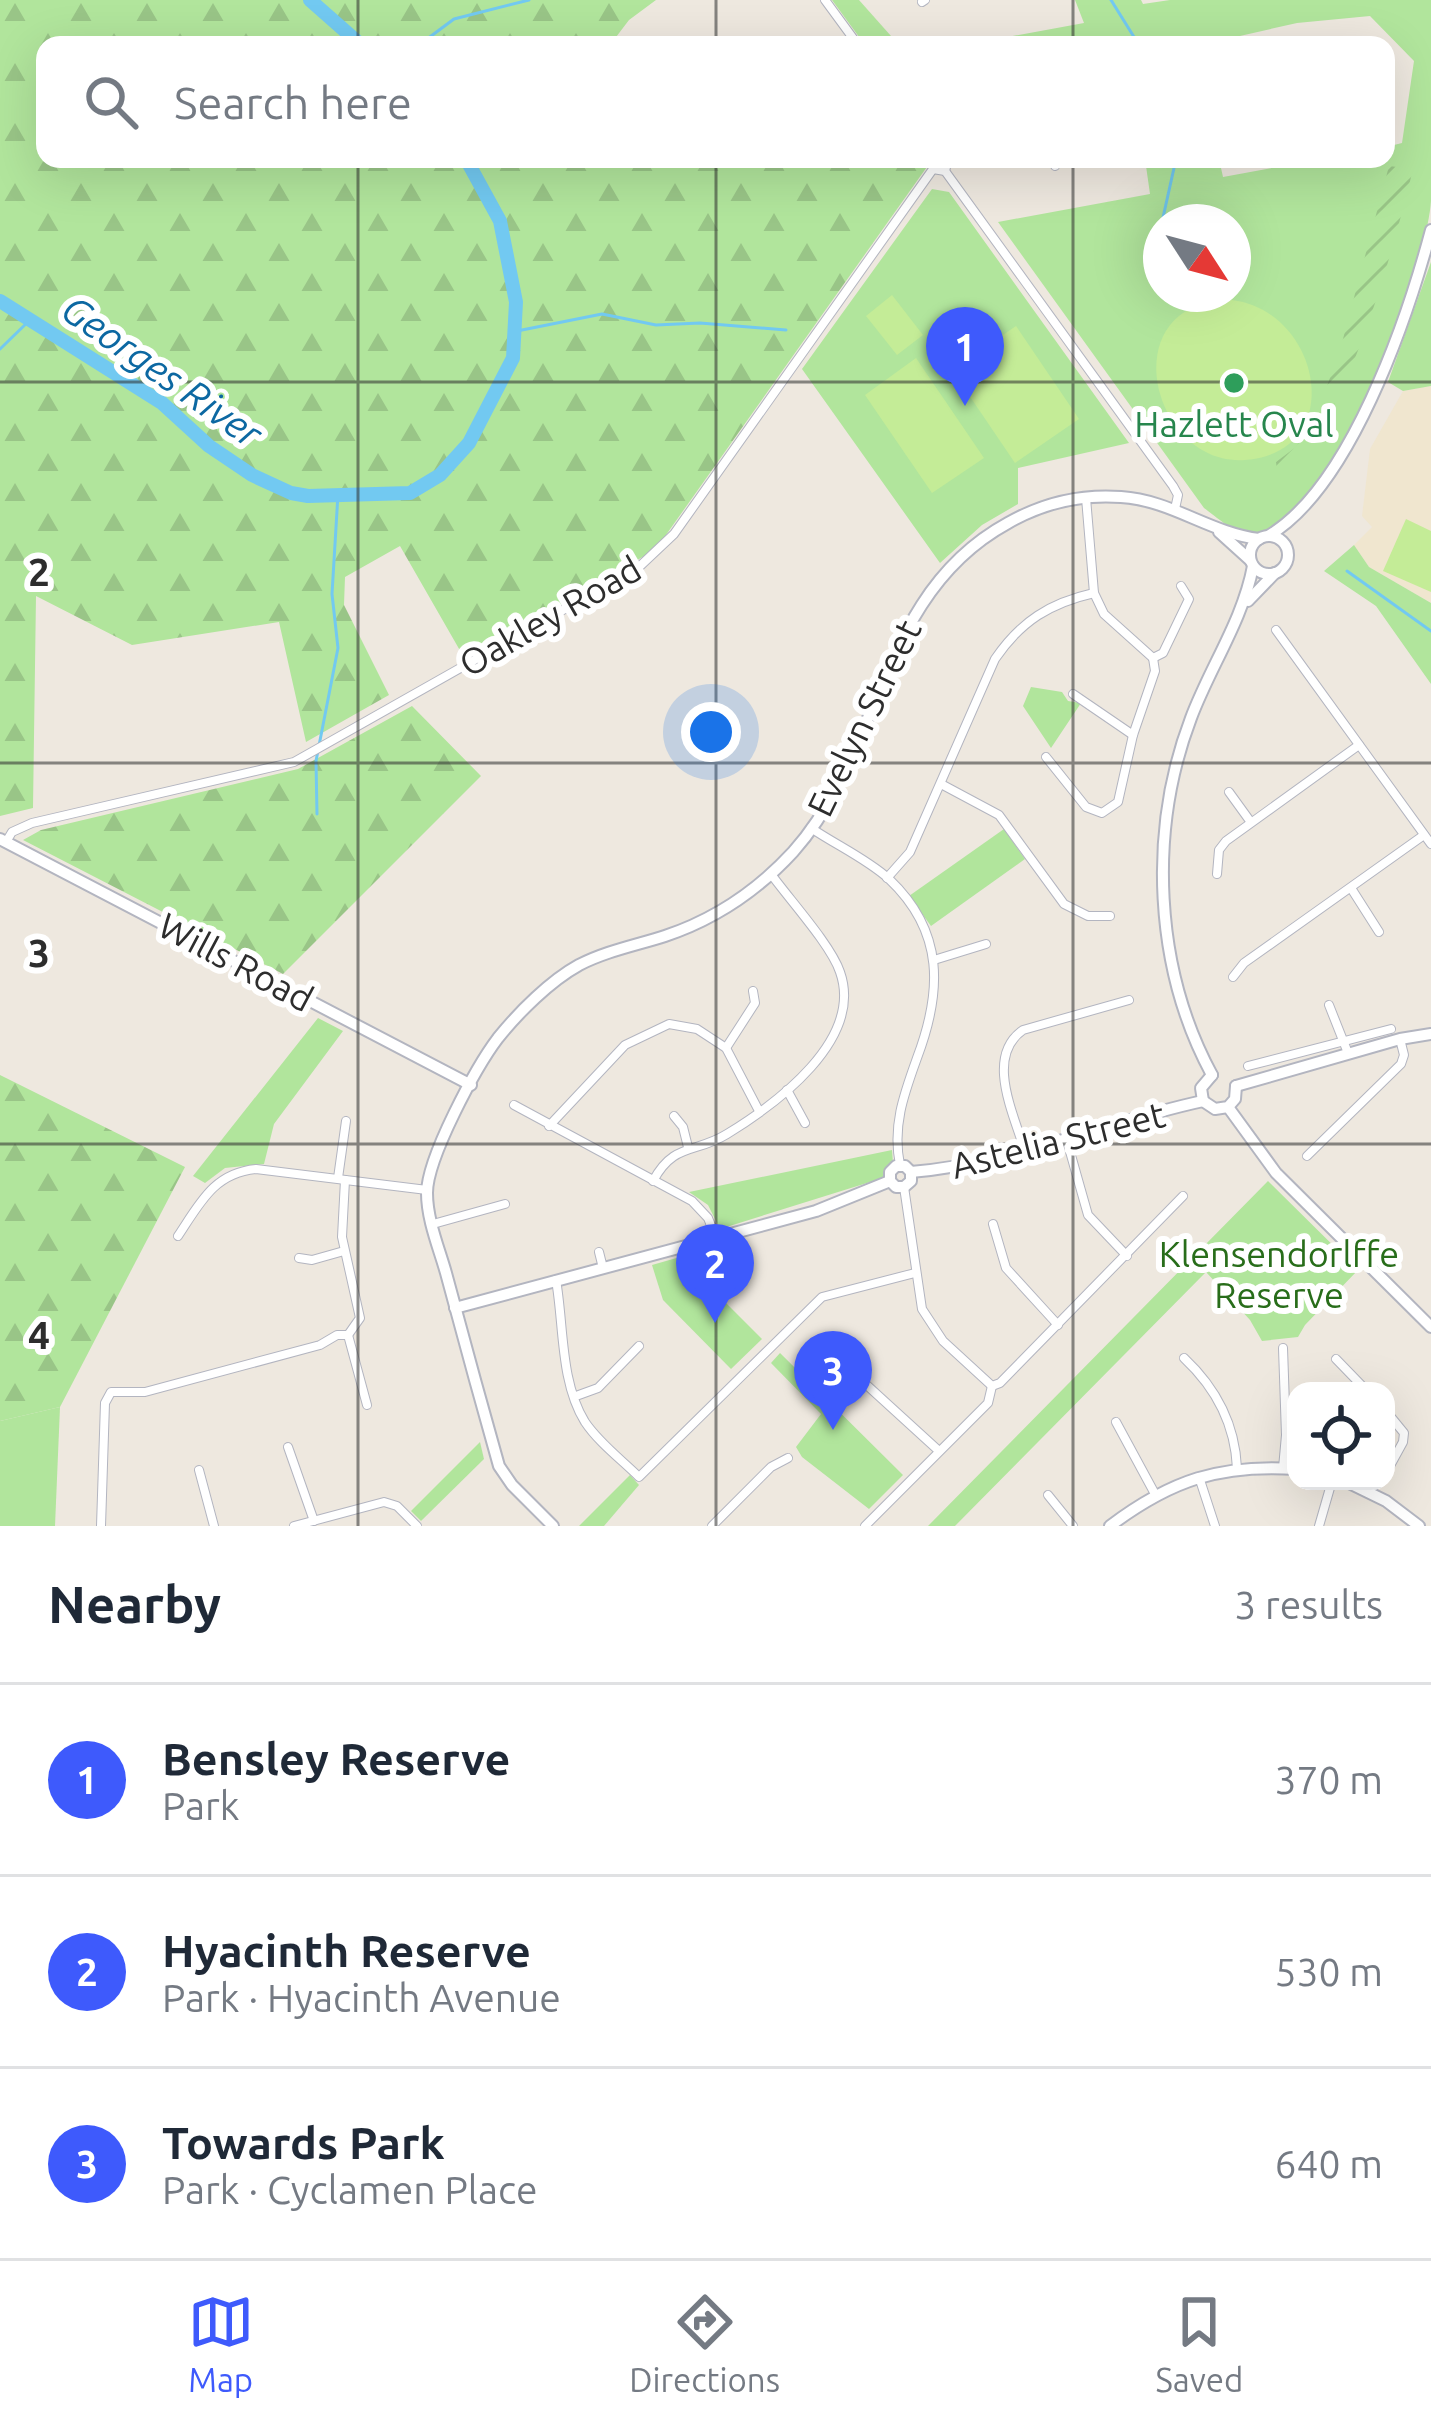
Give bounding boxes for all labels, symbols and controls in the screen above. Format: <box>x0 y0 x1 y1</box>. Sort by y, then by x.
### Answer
search box <box>36 36 1395 168</box>
icon: search <box>78 69 144 135</box>
text: Search here <box>174 77 412 128</box>
north arrow <box>1143 204 1251 312</box>
water label: Georges River <box>54 286 271 456</box>
pin: 1 <box>926 307 1004 406</box>
marker: Hazlett Oval <box>1221 370 1247 396</box>
place label: Hazlett Oval <box>1134 403 1334 444</box>
street label: Oakley Road <box>452 547 648 684</box>
text: 2 <box>28 550 50 593</box>
street label: Evelyn Street <box>798 613 929 823</box>
your location <box>681 702 741 762</box>
street label: Wills Road <box>152 904 320 1019</box>
text: 3 <box>28 931 50 974</box>
street label: Astelia Street <box>947 1093 1169 1186</box>
pin: 2 <box>676 1224 754 1323</box>
park label: Klensendorlffe Reserve <box>1159 1233 1399 1315</box>
text: 4 <box>28 1313 50 1356</box>
pin: 3 <box>794 1331 872 1430</box>
map controls <box>1287 1382 1395 1490</box>
button: locate <box>1287 1382 1395 1490</box>
text: Nearby <box>48 1575 221 1633</box>
text: 3 results <box>1234 1583 1383 1626</box>
text: Bensley Reserve <box>162 1733 510 1784</box>
text: 1 <box>76 1758 98 1801</box>
text: 370 m <box>1274 1758 1383 1801</box>
text: Park <box>162 1784 240 1827</box>
text: Hyacinth Reserve <box>162 1925 531 1976</box>
text: 2 <box>76 1950 98 1993</box>
text: 530 m <box>1274 1950 1383 1993</box>
text: Park · Hyacinth Avenue <box>162 1976 561 2019</box>
text: Towards Park <box>162 2117 445 2168</box>
text: 3 <box>76 2142 98 2185</box>
text: 640 m <box>1274 2142 1383 2185</box>
text: Park · Cyclamen Place <box>162 2168 538 2211</box>
tab: Map <box>188 2289 254 2398</box>
tab: Directions <box>629 2289 780 2398</box>
tab: Saved <box>1155 2289 1243 2398</box>

